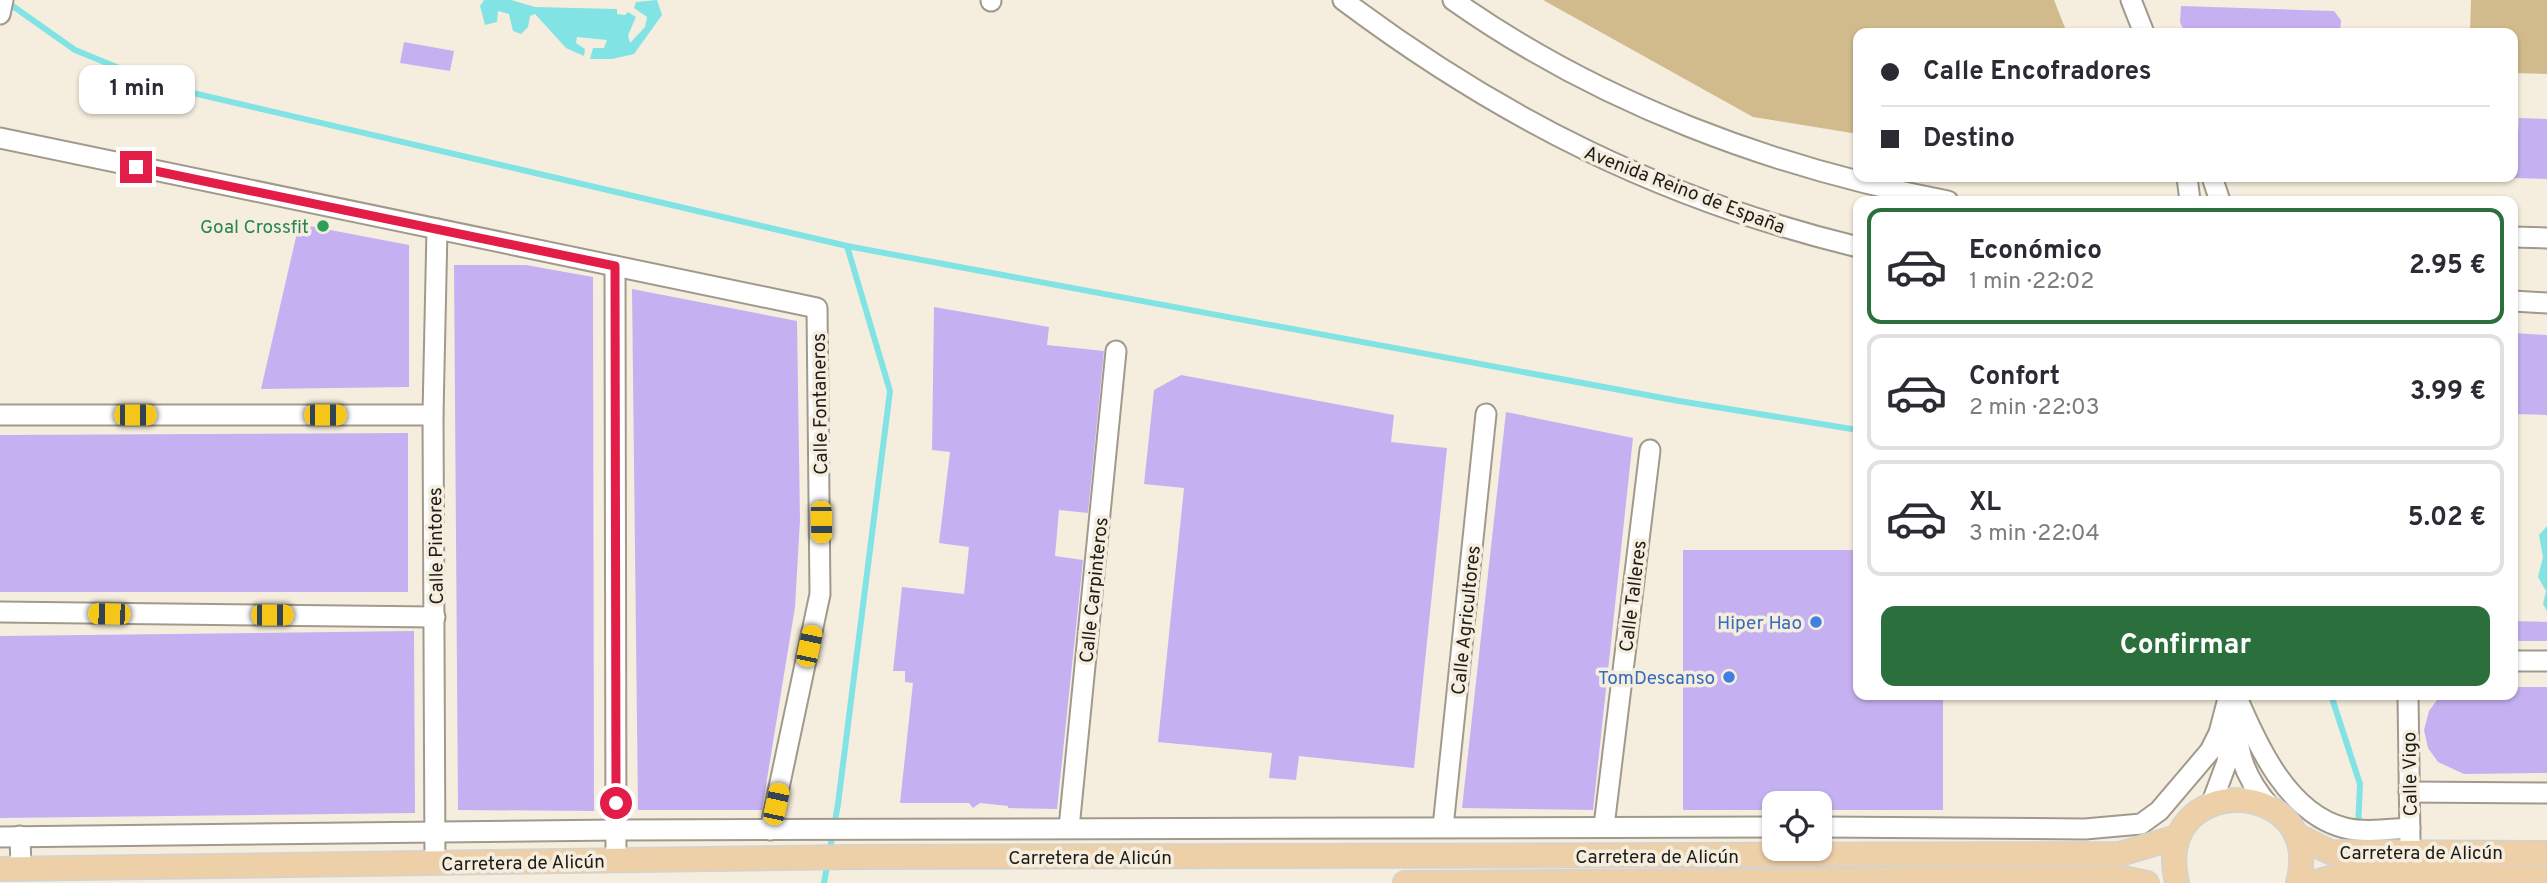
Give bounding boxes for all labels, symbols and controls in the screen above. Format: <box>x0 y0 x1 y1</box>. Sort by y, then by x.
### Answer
text: Calle Encofradores <box>1923 56 2152 89</box>
callout: 1 min <box>78 66 194 114</box>
text: 1 min <box>109 75 165 104</box>
text: Destino <box>1923 123 2015 156</box>
street label: Avenida Reino de España <box>1580 141 1788 240</box>
route end <box>120 151 152 183</box>
place label: Goal Crossfit <box>200 216 309 240</box>
marker: Goal Crossfit <box>315 218 331 234</box>
icon: car <box>1885 235 1948 298</box>
text: Económico <box>1969 235 2102 268</box>
text: 2.95 € <box>2409 250 2486 283</box>
text: 1 min · 22:02 <box>1969 268 2094 297</box>
street label: Calle Fontaneros <box>808 333 834 475</box>
icon: car <box>1885 361 1948 424</box>
text: Confort <box>1969 361 2060 394</box>
text: 3.99 € <box>2410 376 2486 409</box>
text: 2 min · 22:03 <box>1969 394 2100 423</box>
car <box>115 405 157 426</box>
car <box>305 405 347 426</box>
street label: Calle Pintores <box>424 487 450 605</box>
icon: car <box>1885 487 1948 550</box>
text: XL <box>1969 487 2001 520</box>
car <box>811 501 832 543</box>
text: 5.02 € <box>2408 502 2486 535</box>
street label: Calle Carpinteros <box>1075 516 1115 664</box>
text: 3 min · 22:04 <box>1969 520 2100 549</box>
street label: Calle Talleres <box>1615 539 1653 653</box>
street label: Calle Agricultores <box>1447 544 1487 696</box>
car <box>88 603 131 625</box>
car <box>252 605 294 626</box>
button: Confirmar <box>1881 606 2490 686</box>
place label: Hiper Hao <box>1717 612 1802 636</box>
marker: Hiper Hao <box>1808 614 1824 630</box>
car <box>795 623 824 669</box>
place label: TomDescanso <box>1598 667 1715 691</box>
marker: TomDescanso <box>1721 669 1737 685</box>
street label: Calle Vigo <box>2398 731 2424 816</box>
car <box>762 781 791 827</box>
route start <box>600 787 632 819</box>
map controls <box>1762 791 1832 861</box>
button: locate <box>1762 791 1832 861</box>
street label: Carretera de Alicún <box>2339 842 2503 866</box>
street label: Carretera de Alicún <box>1575 846 1739 870</box>
street label: Carretera de Alicún <box>1008 847 1172 871</box>
street label: Carretera de Alicún <box>441 851 605 877</box>

